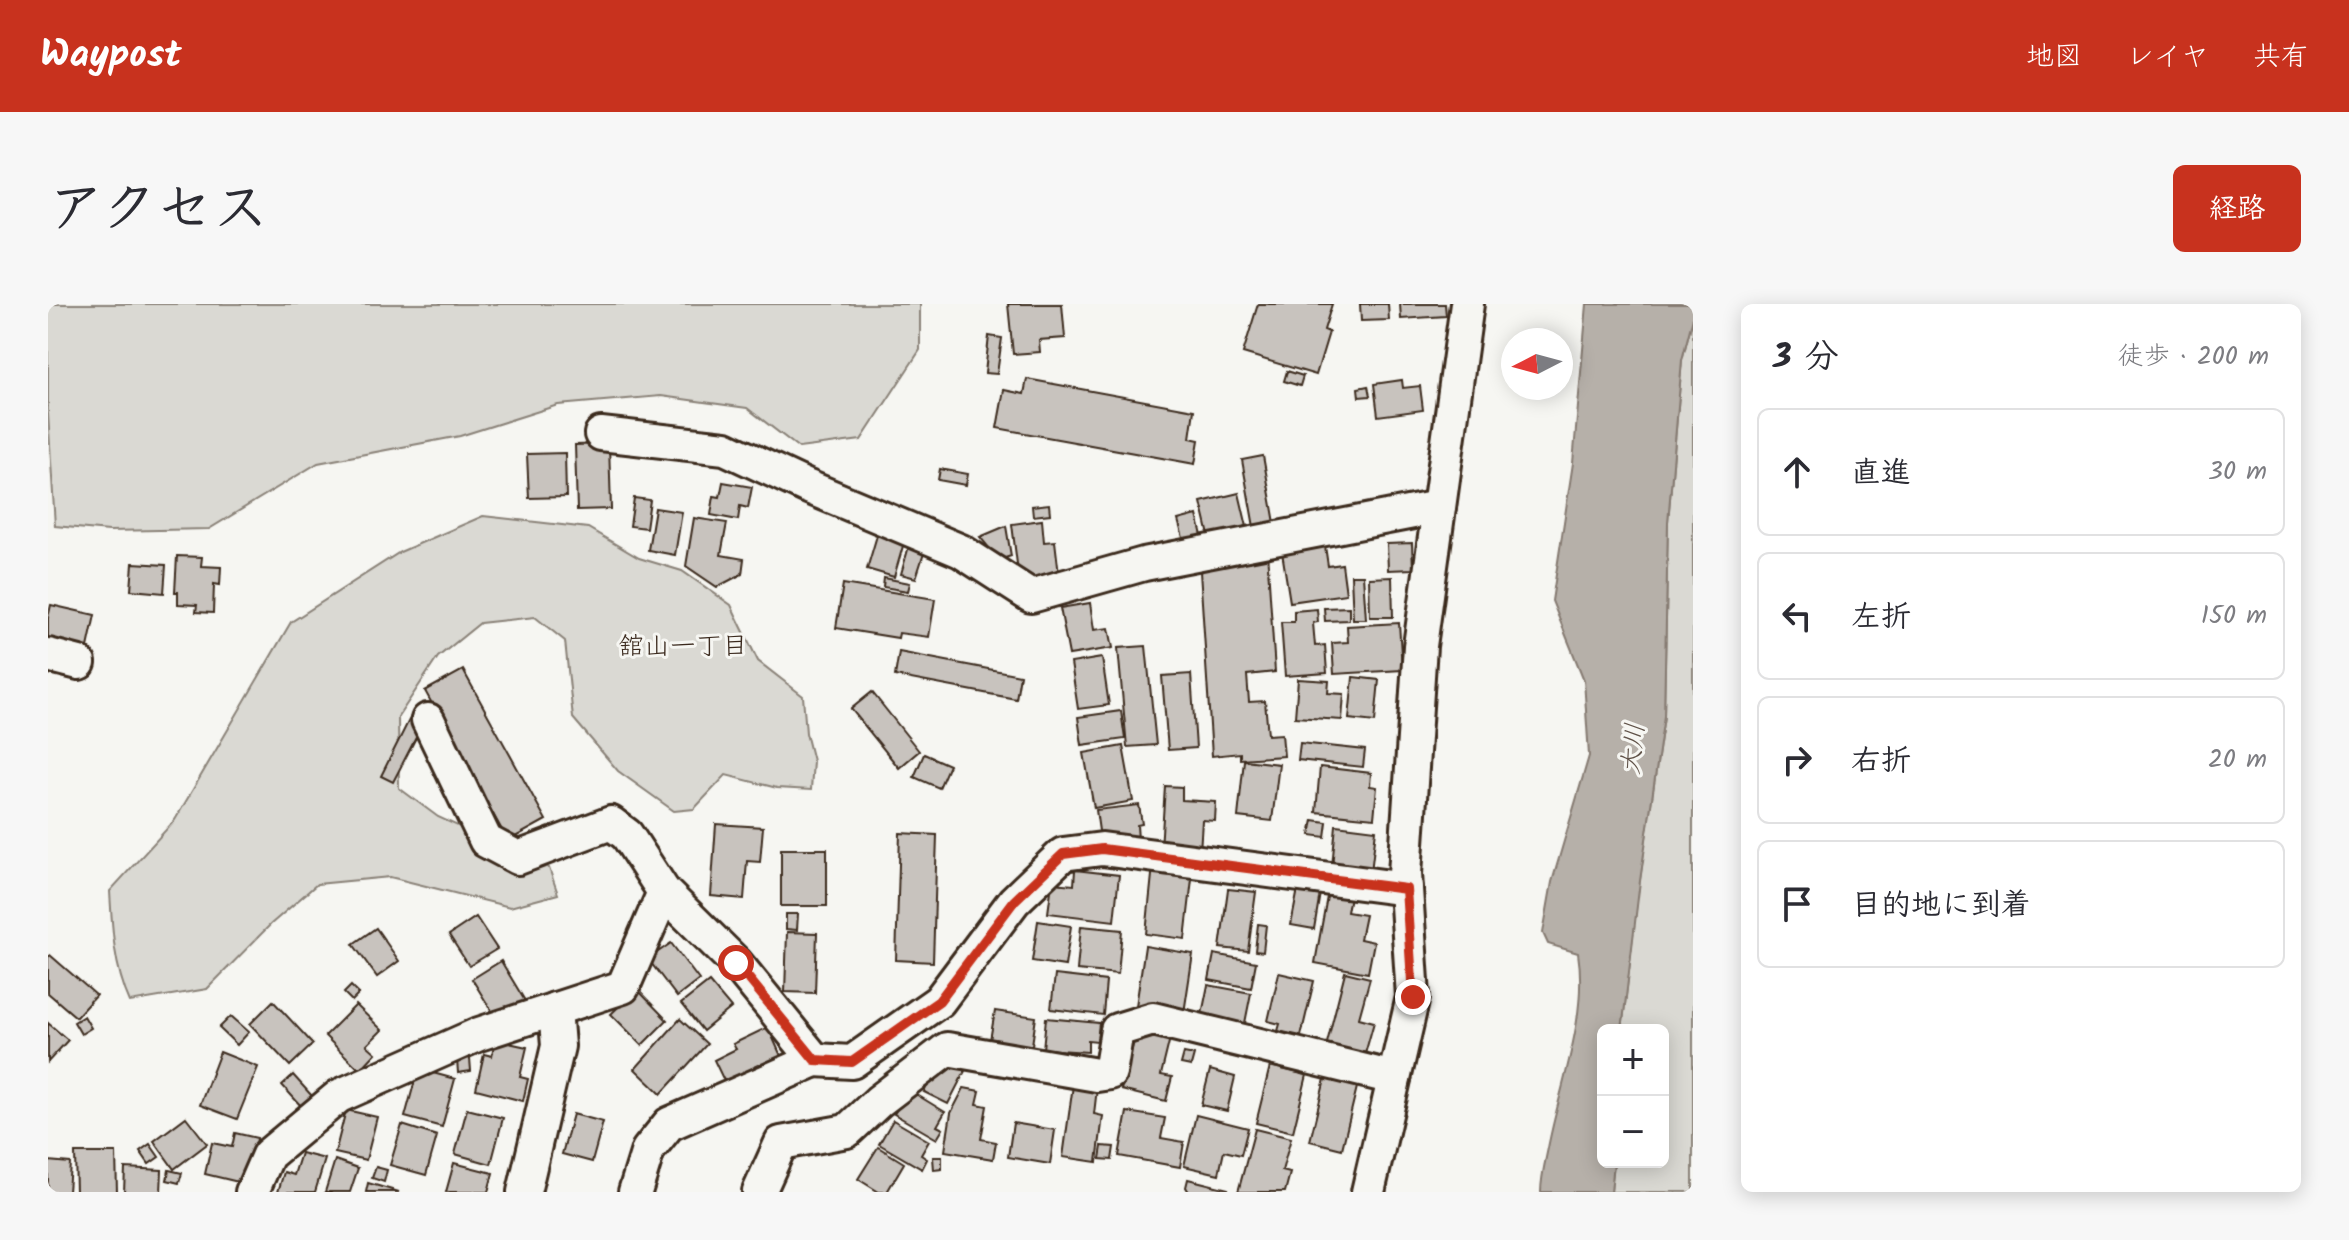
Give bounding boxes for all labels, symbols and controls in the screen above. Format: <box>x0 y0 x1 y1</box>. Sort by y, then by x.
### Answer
text: Waypost <box>40 26 182 86</box>
text: 地図 <box>2026 35 2082 80</box>
text: レイヤ <box>2126 35 2209 80</box>
text: 共有 <box>2253 35 2309 80</box>
button: 経路 <box>2173 165 2301 252</box>
text: アクセス <box>48 166 269 256</box>
north arrow <box>1501 328 1573 400</box>
text: 3 分 <box>1773 331 1839 385</box>
text: 徒歩 · 200 m <box>2118 336 2269 378</box>
icon: ahead <box>1775 450 1819 494</box>
text: 直進 <box>1851 450 1911 498</box>
text: 30 m <box>2208 451 2267 493</box>
icon: left <box>1775 594 1819 638</box>
text: 左折 <box>1851 594 1911 642</box>
text: 150 m <box>2201 595 2267 637</box>
district label: 舘山一丁目 <box>618 626 748 668</box>
water label: 大川 <box>1610 721 1658 777</box>
icon: right <box>1775 738 1819 782</box>
text: 右折 <box>1851 738 1911 786</box>
text: 20 m <box>2208 739 2267 781</box>
icon: arrive <box>1775 882 1819 926</box>
text: 目的地に到着 <box>1851 882 2031 930</box>
route start <box>718 945 754 981</box>
route end <box>1395 979 1431 1015</box>
map controls <box>1597 1024 1669 1168</box>
button: + <box>1597 1024 1669 1096</box>
button: − <box>1597 1096 1669 1168</box>

